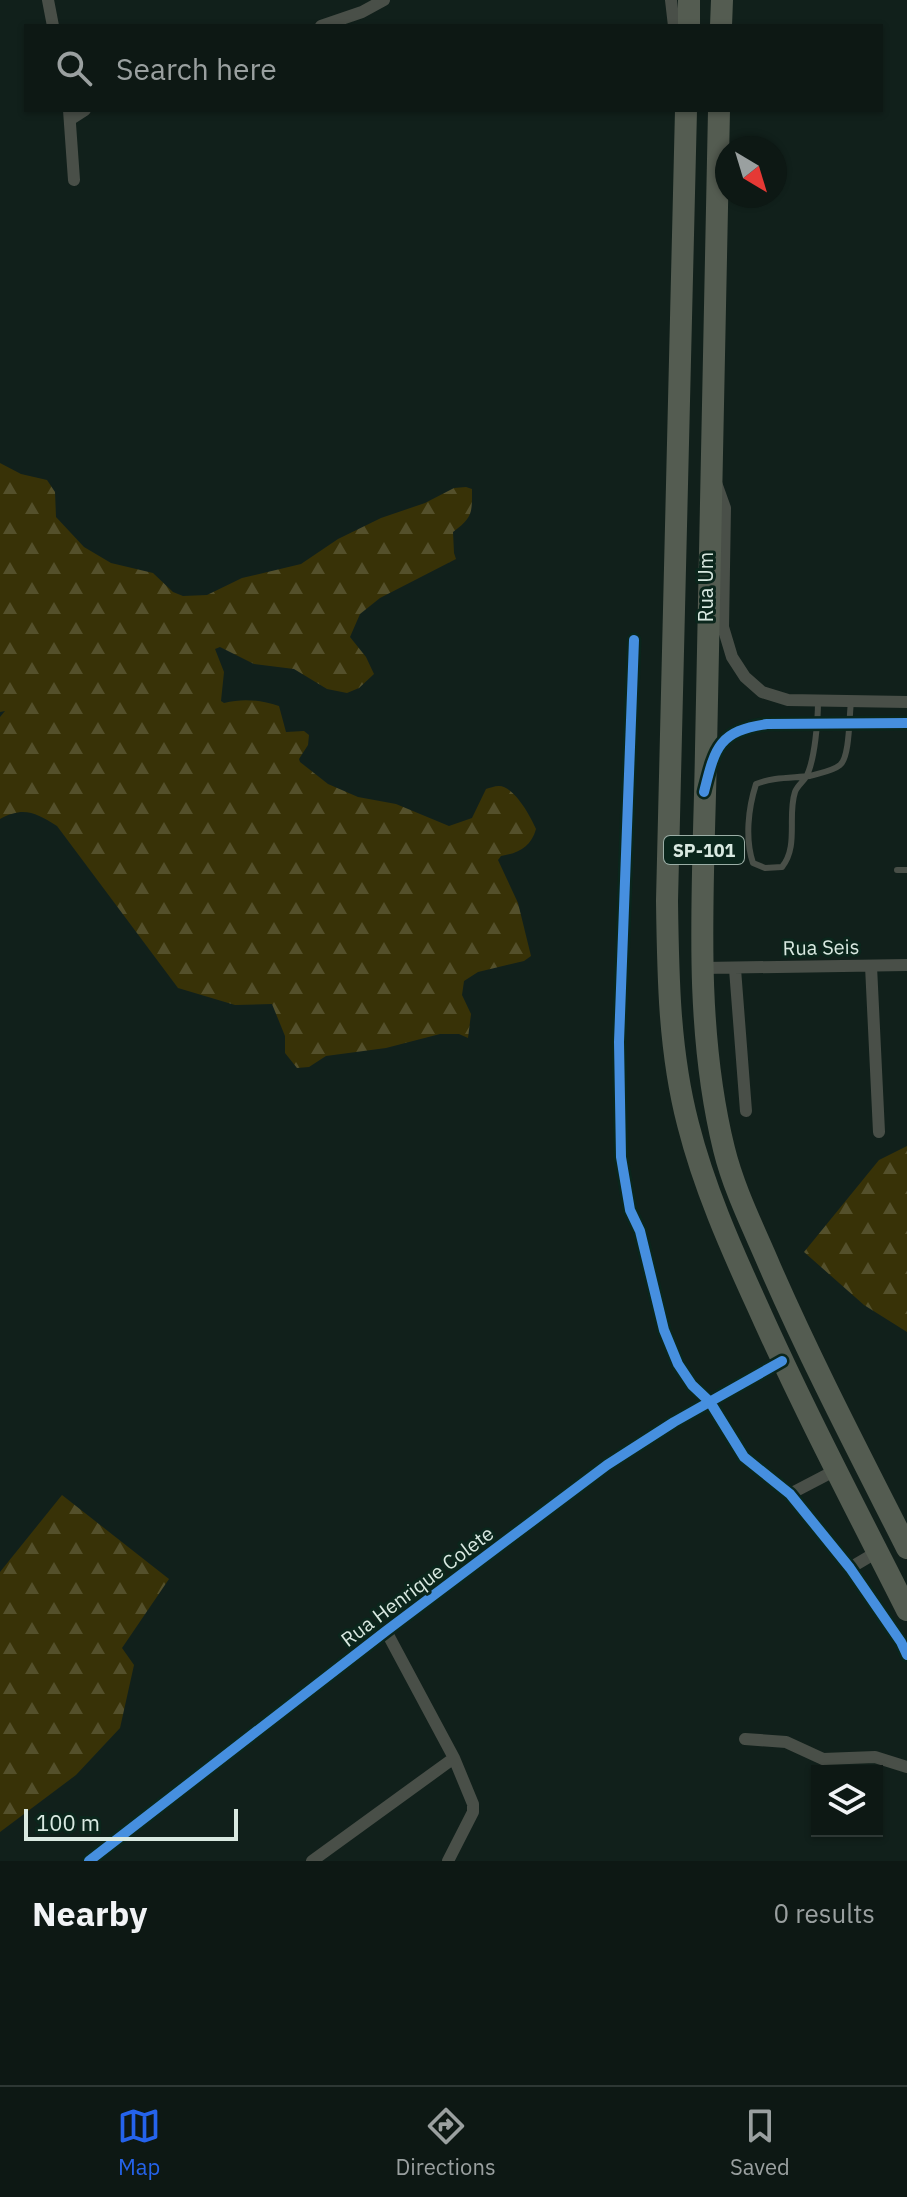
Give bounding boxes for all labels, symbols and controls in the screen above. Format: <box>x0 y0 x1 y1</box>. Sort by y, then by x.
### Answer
search box <box>24 24 883 112</box>
icon: search <box>52 46 96 90</box>
text: Search here <box>116 49 277 88</box>
north arrow <box>715 136 787 208</box>
street label: Rua Um <box>692 552 719 622</box>
road number: SP-101 <box>664 836 744 864</box>
street label: Rua Seis <box>782 933 860 961</box>
street label: Rua Henrique Colete <box>335 1520 499 1652</box>
map controls <box>811 1765 883 1837</box>
button: layers <box>811 1765 883 1837</box>
scale bar <box>24 1805 238 1841</box>
text: 100 m <box>36 1808 100 1837</box>
text: Nearby <box>32 1891 147 1935</box>
text: 0 results <box>773 1896 875 1930</box>
tab: Map <box>117 2104 161 2181</box>
tab: Directions <box>396 2104 496 2181</box>
tab: Saved <box>730 2104 790 2181</box>

